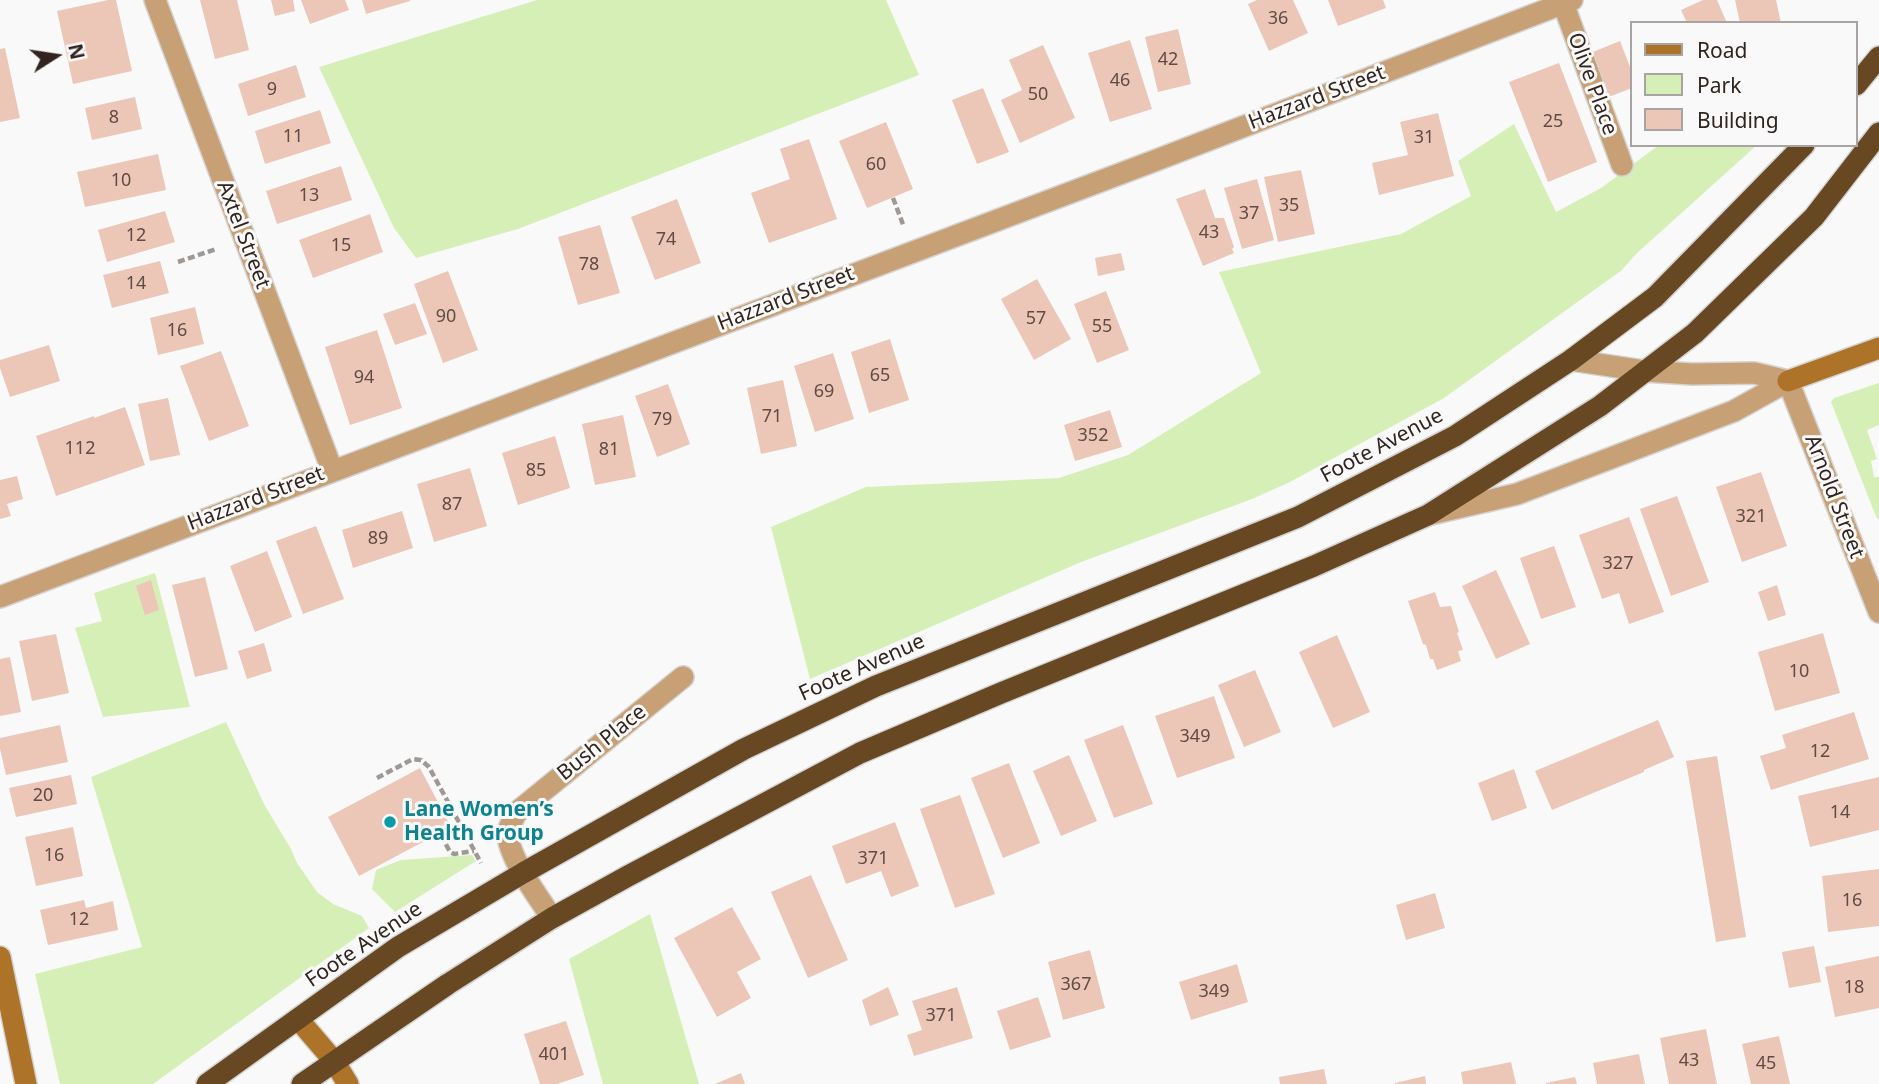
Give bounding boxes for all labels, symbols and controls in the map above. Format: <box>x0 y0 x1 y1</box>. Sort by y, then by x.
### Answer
house number: 36 <box>1268 8 1288 30</box>
north arrow <box>21 21 91 91</box>
legend <box>1630 21 1858 147</box>
street label: Olive Place <box>1562 29 1622 139</box>
text: Road <box>1697 36 1747 64</box>
text: N <box>62 41 91 62</box>
house number: 42 <box>1158 49 1178 71</box>
street label: Hazzard Street <box>1245 60 1389 136</box>
house number: 46 <box>1110 70 1130 92</box>
text: Park <box>1697 71 1741 99</box>
house number: 9 <box>267 79 277 101</box>
house number: 50 <box>1028 84 1048 106</box>
text: Building <box>1697 106 1779 134</box>
house number: 8 <box>109 107 119 129</box>
house number: 25 <box>1543 111 1563 133</box>
house number: 11 <box>283 126 303 148</box>
house number: 31 <box>1414 127 1434 149</box>
house number: 60 <box>866 154 886 176</box>
house number: 10 <box>111 170 131 192</box>
street label: Axtel Street <box>211 178 275 292</box>
house number: 13 <box>299 185 319 207</box>
house number: 35 <box>1279 195 1299 217</box>
house number: 37 <box>1239 203 1259 225</box>
house number: 43 <box>1199 222 1219 244</box>
house number: 12 <box>126 225 146 247</box>
house number: 74 <box>656 229 676 251</box>
house number: 15 <box>331 235 351 257</box>
house number: 78 <box>579 254 599 276</box>
street label: Hazzard Street <box>714 261 858 337</box>
house number: 14 <box>126 273 146 295</box>
house number: 90 <box>436 306 456 328</box>
house number: 57 <box>1026 308 1046 330</box>
house number: 55 <box>1092 316 1112 338</box>
house number: 16 <box>167 320 187 342</box>
house number: 65 <box>870 365 890 387</box>
house number: 94 <box>354 367 374 389</box>
house number: 69 <box>814 381 834 403</box>
street label: Foote Avenue <box>1317 403 1447 489</box>
house number: 71 <box>762 406 782 428</box>
house number: 79 <box>652 409 672 431</box>
house number: 352 <box>1078 425 1108 447</box>
street label: Arnold Street <box>1799 432 1869 562</box>
house number: 112 <box>65 438 95 460</box>
house number: 81 <box>599 439 619 461</box>
house number: 85 <box>526 460 546 482</box>
street label: Hazzard Street <box>184 461 328 537</box>
house number: 87 <box>442 494 462 516</box>
house number: 321 <box>1736 506 1766 528</box>
house number: 89 <box>368 528 388 550</box>
house number: 327 <box>1603 553 1633 575</box>
street label: Foote Avenue <box>795 629 929 707</box>
house number: 10 <box>1789 661 1809 683</box>
street label: Bush Place <box>553 700 651 786</box>
house number: 349 <box>1180 726 1210 748</box>
house number: 12 <box>1810 741 1830 763</box>
house number: 20 <box>33 785 53 807</box>
place label: Lane Women’s Health Group <box>404 797 554 847</box>
house number: 14 <box>1830 802 1850 824</box>
marker: Lane Women’s Health Group <box>382 814 398 830</box>
house number: 16 <box>44 845 64 867</box>
house number: 371 <box>858 848 888 870</box>
house number: 16 <box>1842 890 1862 912</box>
street label: Foote Avenue <box>301 897 427 993</box>
house number: 12 <box>69 909 89 931</box>
house number: 367 <box>1061 974 1091 996</box>
house number: 18 <box>1844 977 1864 999</box>
house number: 349 <box>1199 981 1229 1003</box>
house number: 371 <box>926 1005 956 1027</box>
house number: 401 <box>539 1044 569 1066</box>
house number: 43 <box>1679 1050 1699 1072</box>
house number: 45 <box>1756 1053 1776 1075</box>

